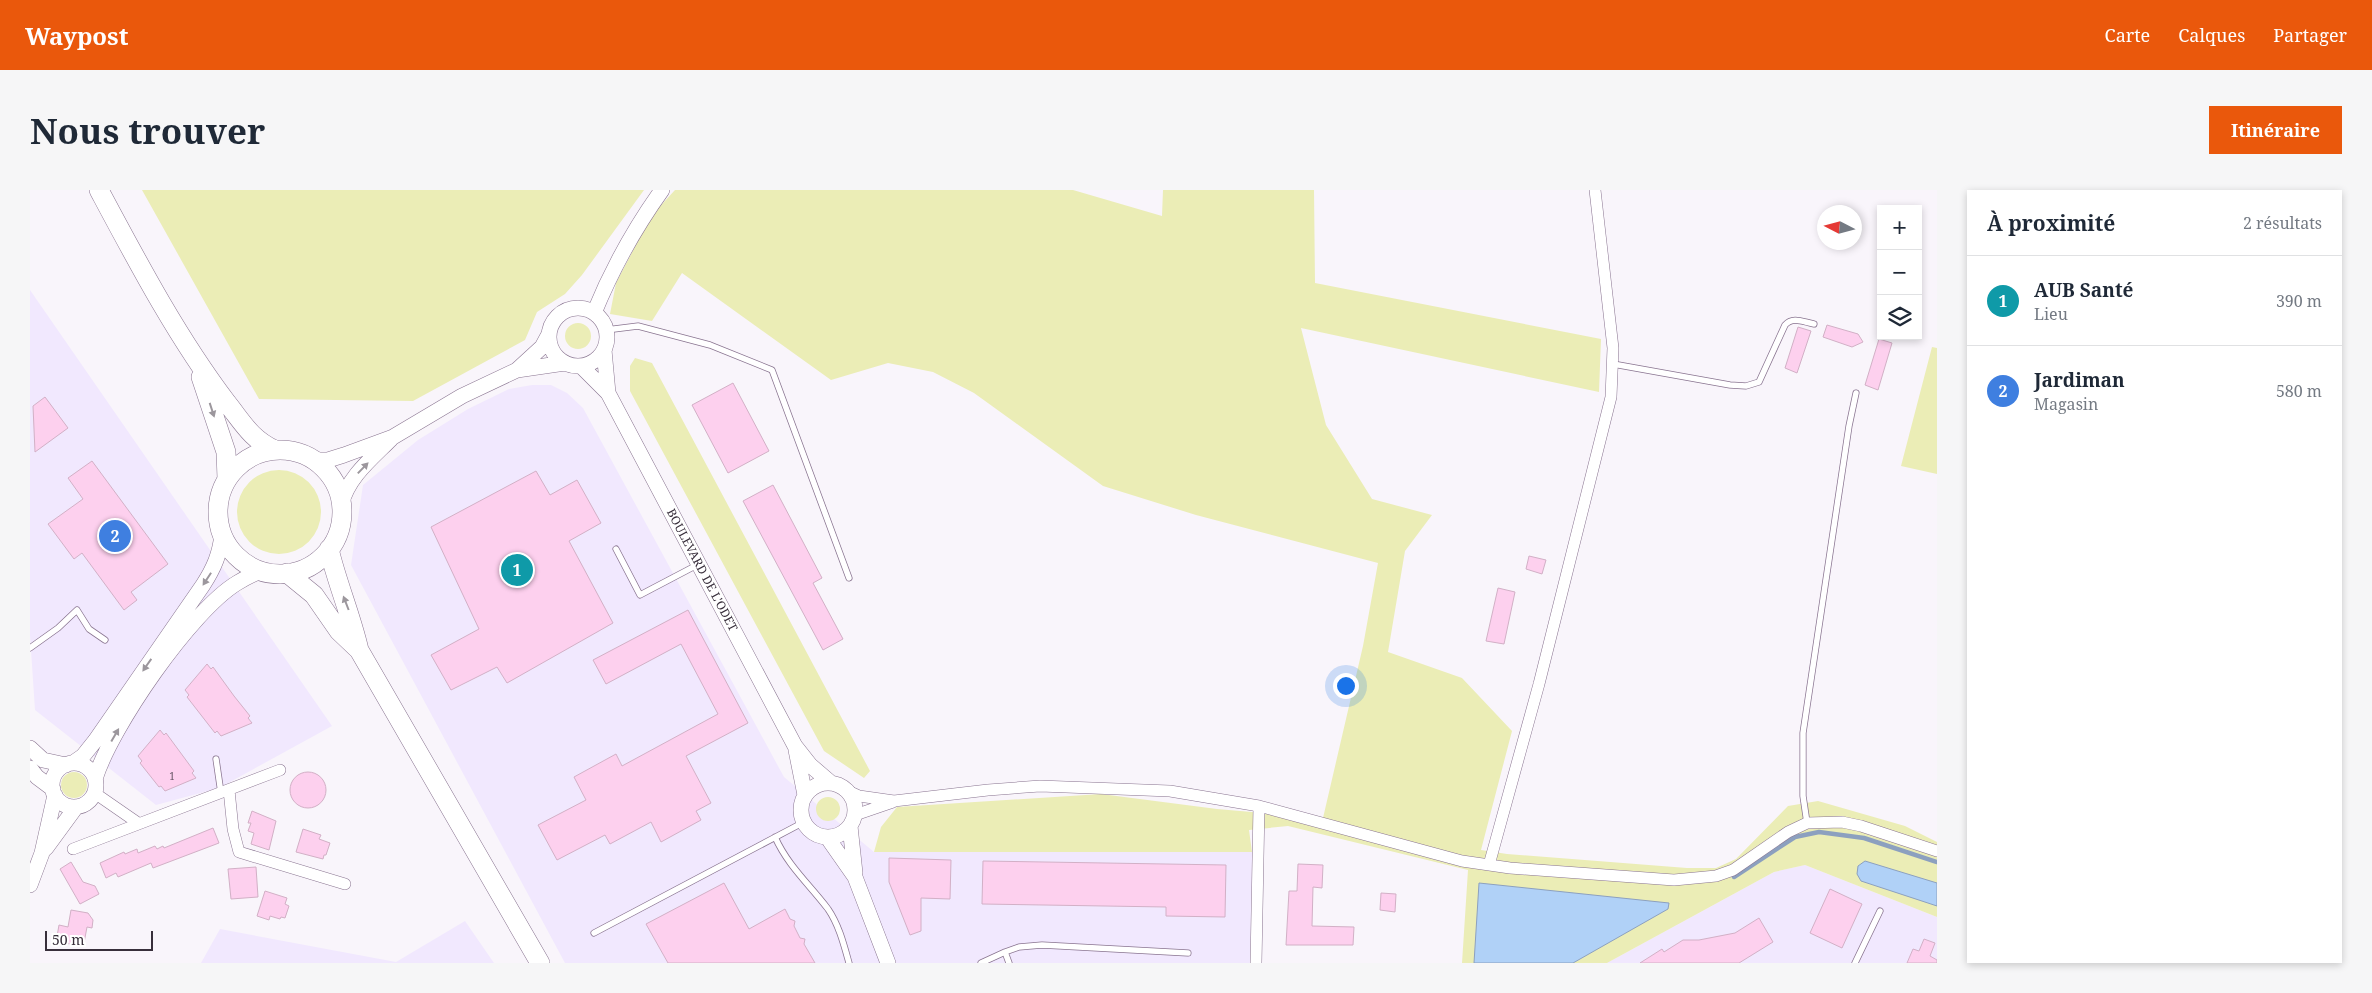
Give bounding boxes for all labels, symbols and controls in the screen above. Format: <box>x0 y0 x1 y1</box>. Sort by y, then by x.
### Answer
text: Waypost <box>25 19 128 52</box>
text: Carte <box>2105 23 2150 47</box>
text: Calques <box>2178 23 2245 47</box>
text: Partager <box>2273 23 2347 47</box>
button: Itinéraire <box>2209 106 2342 154</box>
text: Nous trouver <box>30 107 265 154</box>
north arrow <box>1817 205 1862 250</box>
map controls <box>1877 205 1922 340</box>
button: + <box>1877 205 1922 250</box>
text: À proximité <box>1987 209 2115 237</box>
text: 2 résultats <box>2243 212 2322 234</box>
button: − <box>1877 250 1922 295</box>
text: AUB Santé <box>2034 277 2133 303</box>
text: 1 <box>1998 290 2008 312</box>
text: 390 m <box>2276 290 2322 312</box>
button: layers <box>1877 295 1922 340</box>
text: Lieu <box>2034 303 2068 325</box>
text: Jardiman <box>2034 367 2125 393</box>
text: 2 <box>1998 380 2008 402</box>
text: 580 m <box>2276 380 2322 402</box>
text: Magasin <box>2034 393 2098 415</box>
one-way arrow <box>208 403 216 418</box>
one-way arrow <box>357 463 369 475</box>
street label: BOULEVARD DE L'ODET <box>663 505 742 635</box>
pin: 2 <box>99 517 131 555</box>
pin: 1 <box>501 551 533 589</box>
one-way arrow <box>202 573 212 586</box>
one-way arrow <box>341 596 349 611</box>
one-way arrow <box>142 658 152 671</box>
your location <box>1333 673 1359 699</box>
one-way arrow <box>111 728 120 741</box>
house number: 1 <box>169 769 175 783</box>
scale bar <box>45 928 152 951</box>
text: 50 m <box>52 930 85 949</box>

